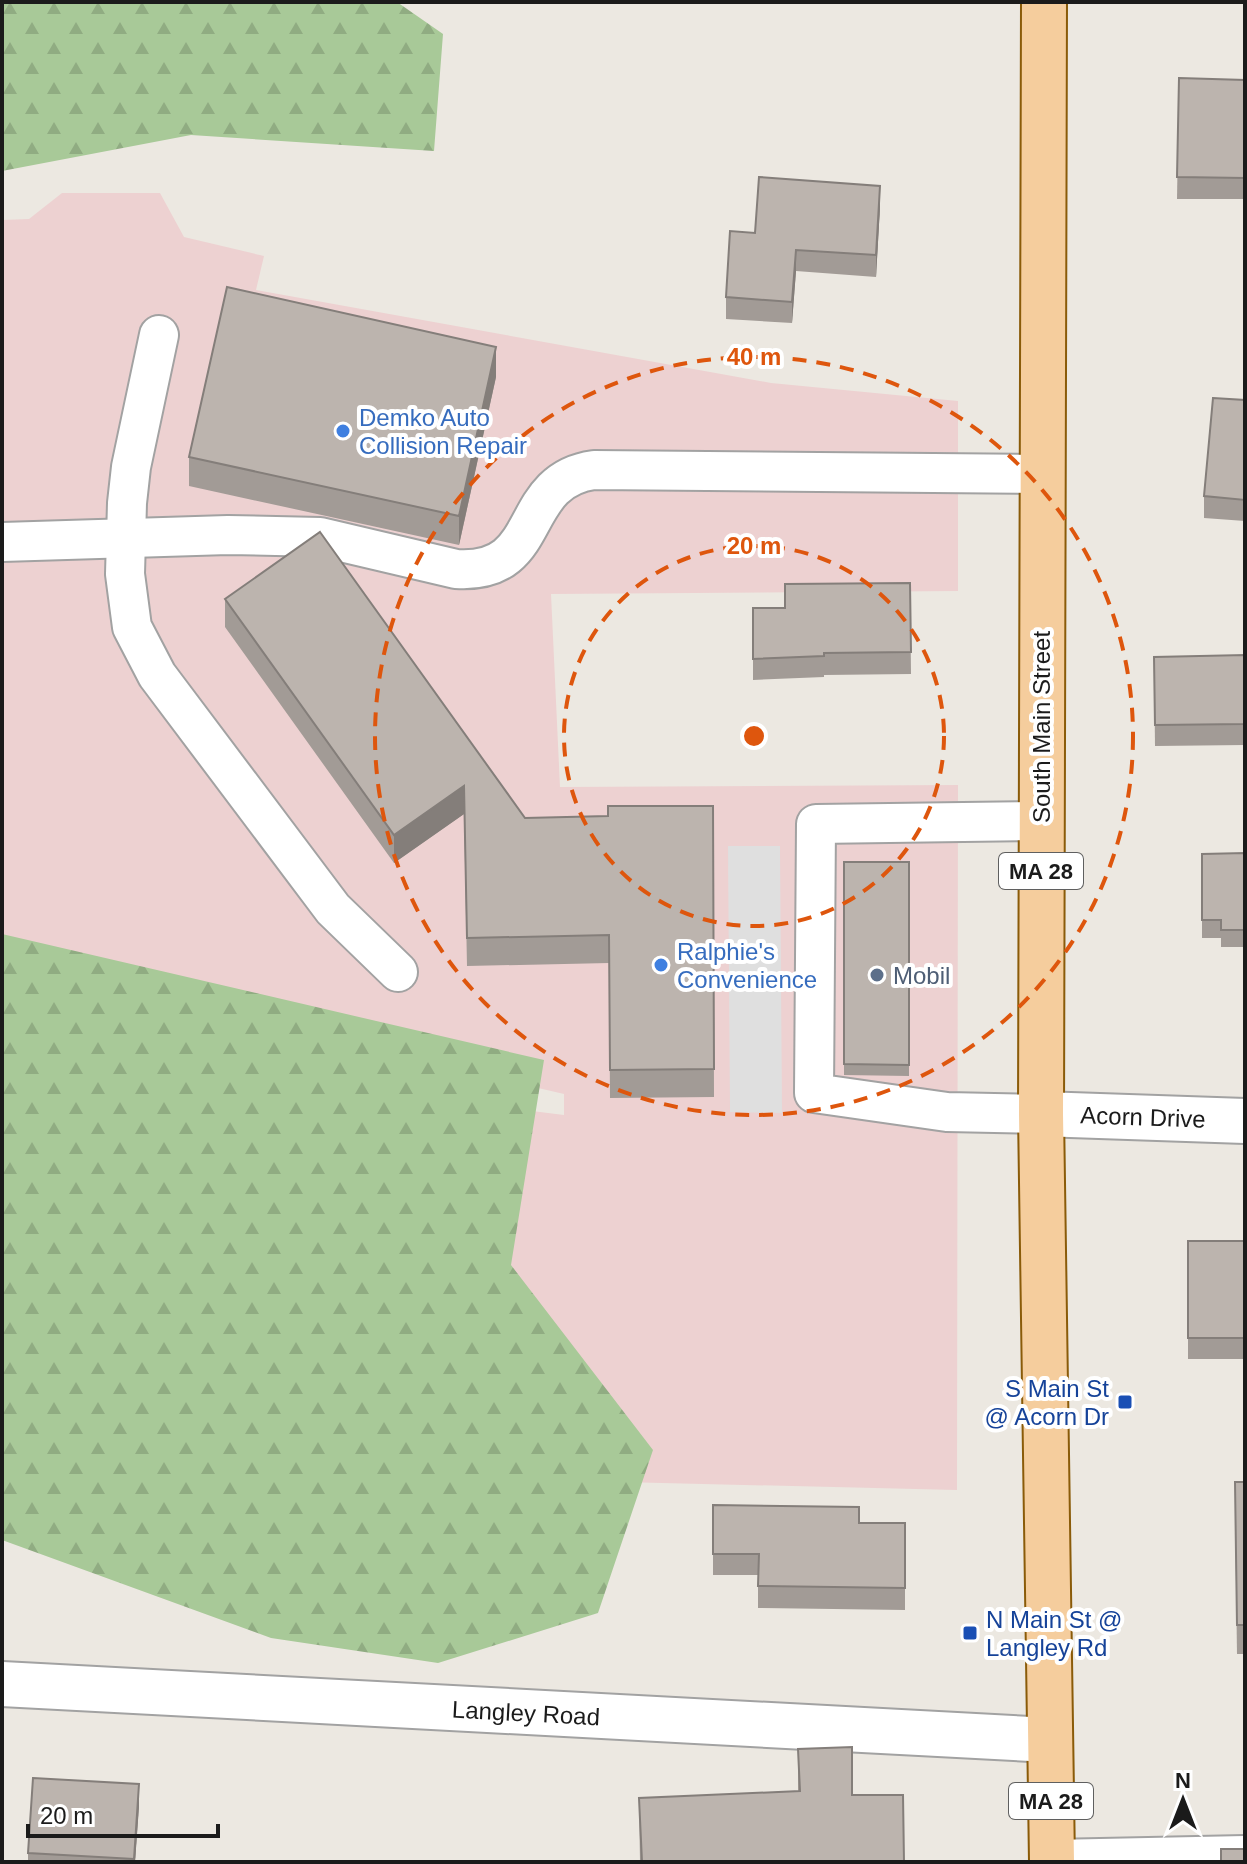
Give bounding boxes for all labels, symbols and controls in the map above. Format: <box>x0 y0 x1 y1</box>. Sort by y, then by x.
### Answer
text: 40 m <box>727 343 781 370</box>
place label: Demko Auto Collision Repair <box>359 404 527 459</box>
marker: Demko Auto Collision Repair <box>334 422 352 440</box>
text: 20 m <box>727 532 781 559</box>
street label: South Main Street <box>1028 631 1055 823</box>
centre of rings <box>740 722 768 750</box>
road number: MA 28 <box>999 853 1083 889</box>
place label: Ralphie's Convenience <box>677 938 817 993</box>
marker: Ralphie's Convenience <box>652 956 670 974</box>
place label: Mobil <box>893 962 950 989</box>
marker: Mobil <box>868 966 886 984</box>
street label: Acorn Drive <box>1080 1101 1206 1133</box>
place label: S Main St @ Acorn Dr <box>985 1375 1109 1430</box>
marker: S Main St @ Acorn Dr <box>1116 1393 1134 1411</box>
place label: N Main St @ Langley Rd <box>986 1606 1122 1661</box>
marker: N Main St @ Langley Rd <box>961 1624 979 1642</box>
street label: Langley Road <box>451 1696 601 1730</box>
north arrow <box>1143 1760 1223 1840</box>
text: N <box>1175 1768 1191 1793</box>
road number: MA 28 <box>1009 1783 1093 1819</box>
scale bar <box>28 1788 218 1838</box>
text: 20 m <box>40 1802 93 1829</box>

